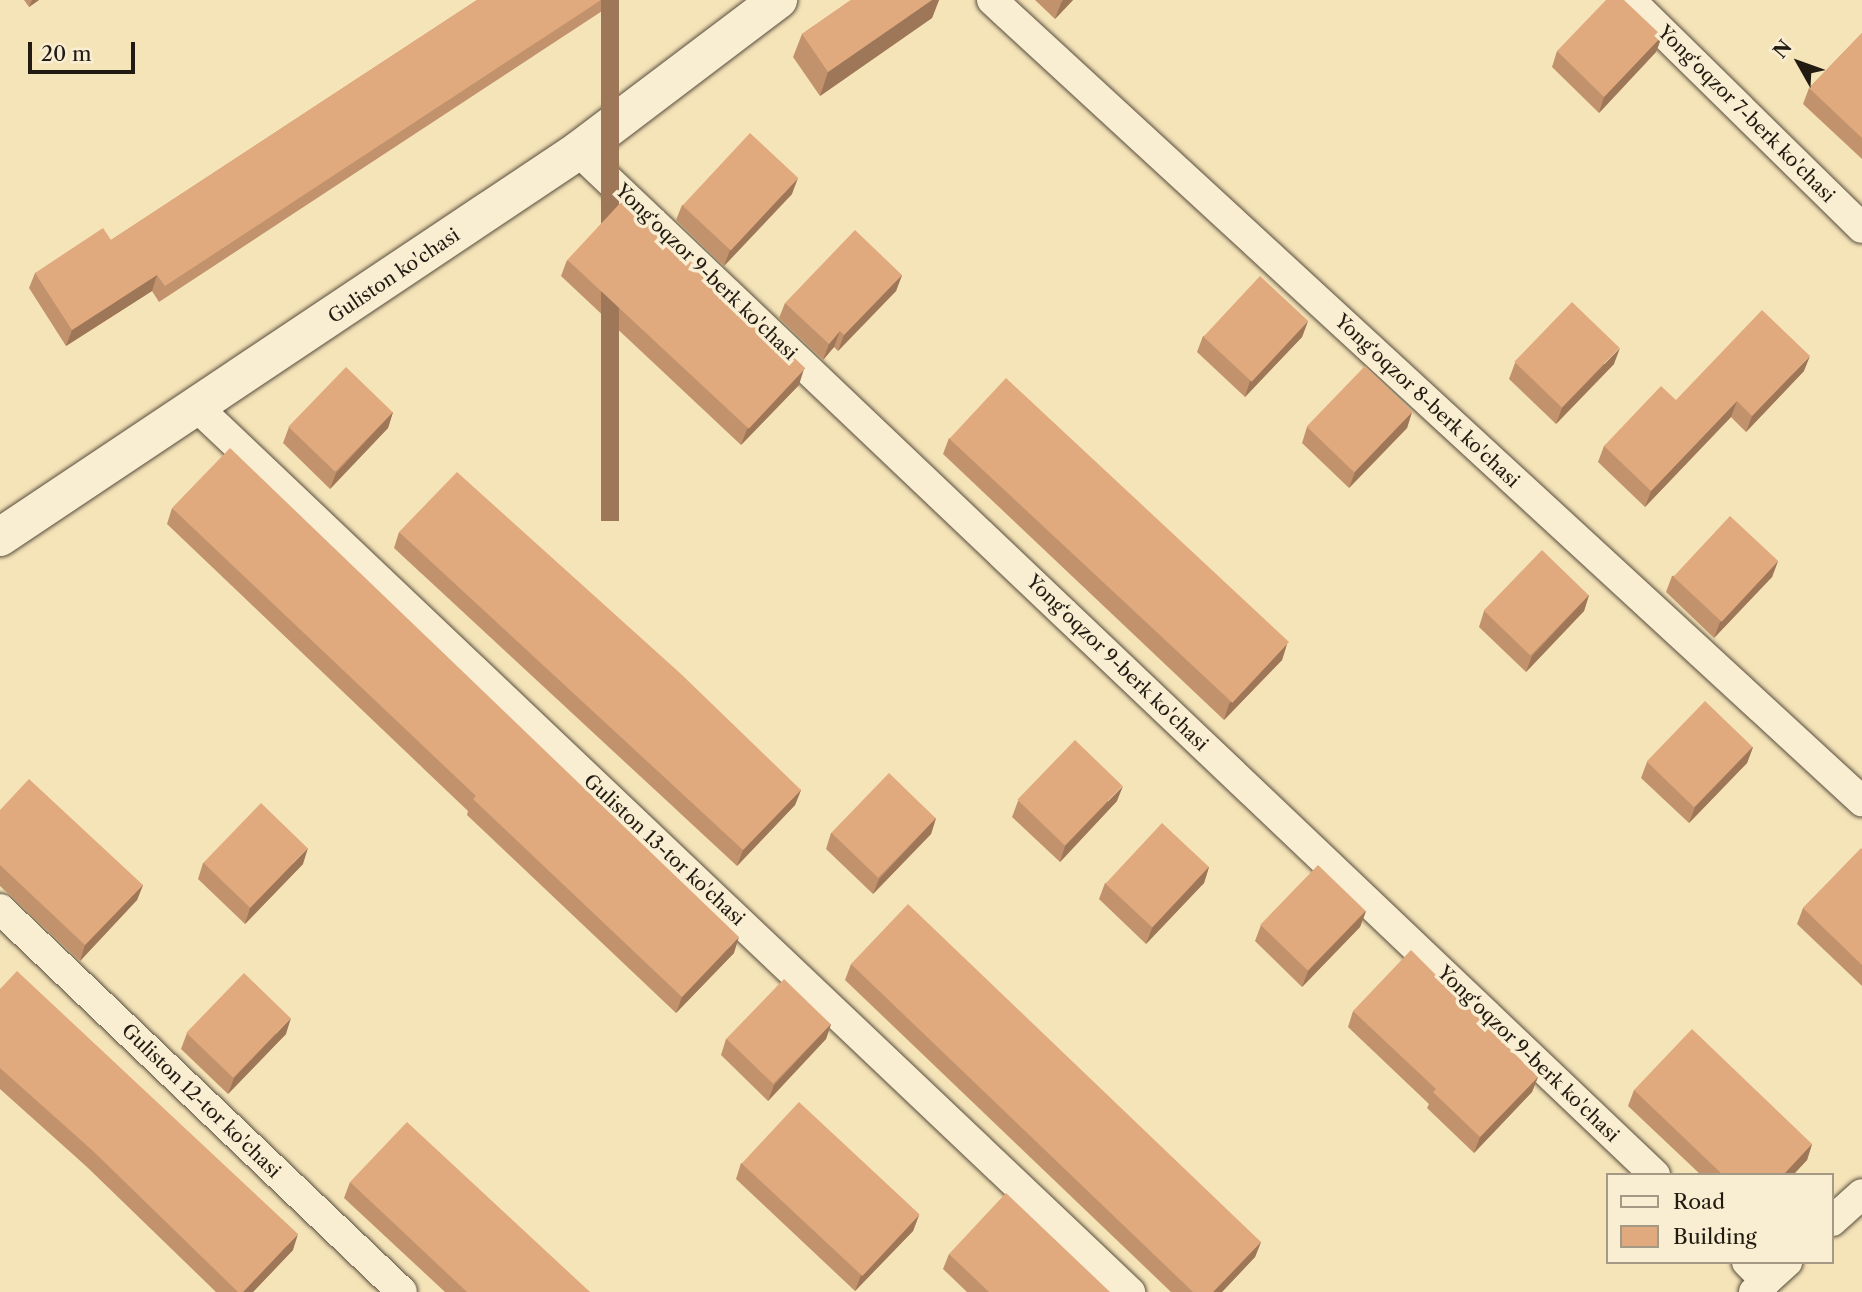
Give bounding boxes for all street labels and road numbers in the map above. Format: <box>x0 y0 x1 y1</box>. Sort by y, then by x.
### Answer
street label: Yong‘oqzor 7-berk ko'chasi <box>1652 20 1840 208</box>
street label: Yong‘oqzor 9-berk ko'chasi <box>610 179 802 365</box>
street label: Guliston ko'chasi <box>324 224 464 328</box>
street label: Yong‘oqzor 8-berk ko'chasi <box>1330 309 1524 493</box>
street label: Yong‘oqzor 9-berk ko'chasi <box>1021 570 1213 756</box>
street label: Guliston 13-tor ko'chasi <box>579 769 749 931</box>
street label: Yong‘oqzor 9-berk ko'chasi <box>1432 961 1624 1147</box>
street label: Guliston 12-tor ko'chasi <box>117 1019 285 1183</box>

